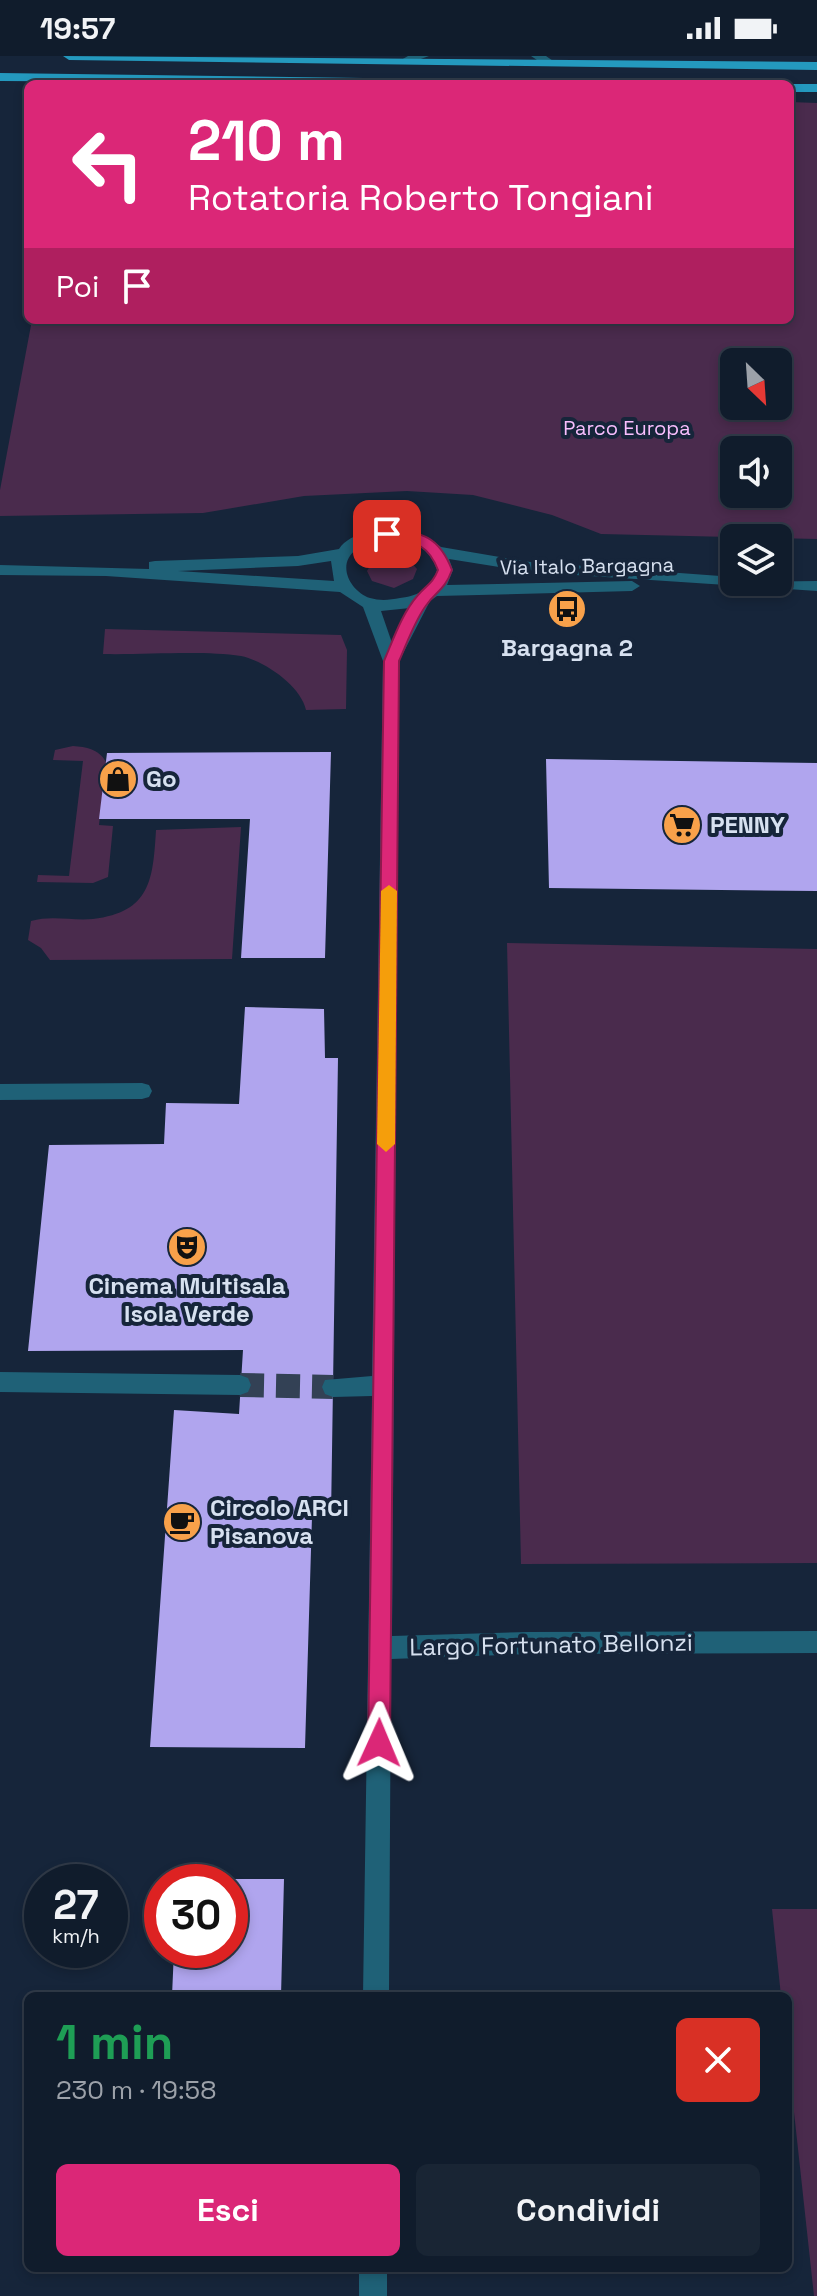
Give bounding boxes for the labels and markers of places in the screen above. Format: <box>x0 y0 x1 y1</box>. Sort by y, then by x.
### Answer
pin <box>353 500 421 568</box>
bus stop icon: Bargagna 2 <box>546 588 588 630</box>
place label: Bargagna 2 <box>501 632 633 663</box>
shop icon: Go <box>97 758 139 800</box>
place label: Go <box>146 763 177 794</box>
supermarket icon: PENNY <box>661 804 703 846</box>
place label: PENNY <box>710 809 785 840</box>
theatre icon: Cinema Multisala Isola Verde <box>166 1226 208 1268</box>
place label: Cinema Multisala Isola Verde <box>88 1270 286 1329</box>
place label: Circolo ARCI Pisanova <box>210 1492 349 1551</box>
cafe icon: Circolo ARCI Pisanova <box>161 1501 203 1543</box>

